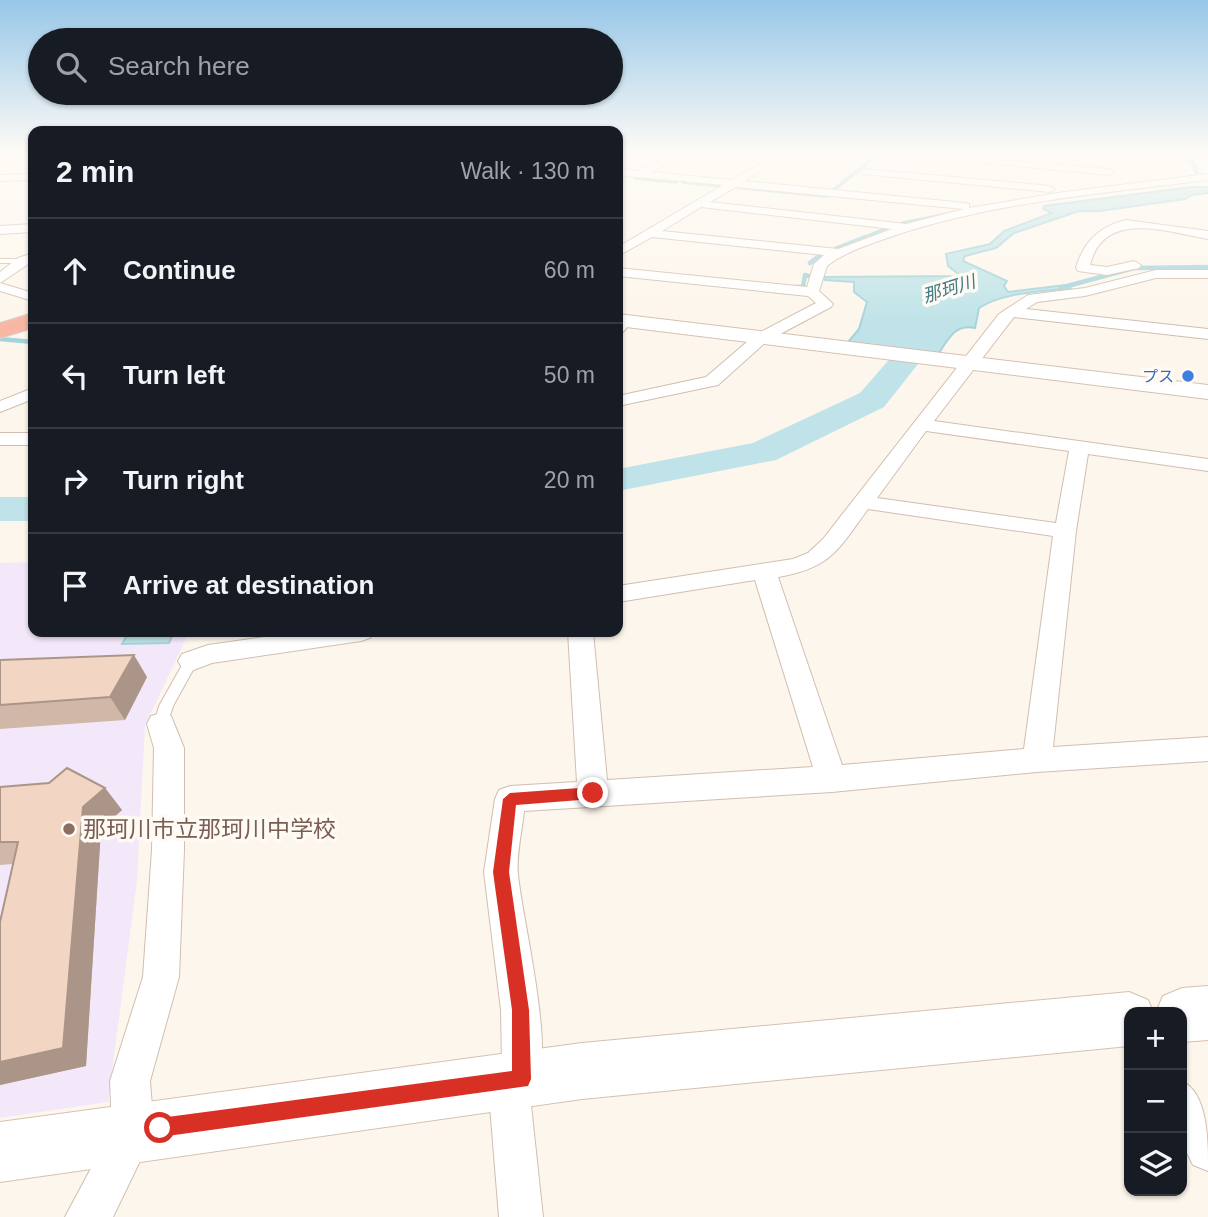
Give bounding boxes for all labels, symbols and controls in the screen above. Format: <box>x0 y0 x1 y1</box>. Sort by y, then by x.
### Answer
search box <box>28 28 623 105</box>
icon: search <box>52 48 90 86</box>
text: Search here <box>108 51 250 81</box>
text: 2 min <box>56 155 134 188</box>
text: Walk · 130 m <box>460 158 595 184</box>
icon: ahead <box>56 252 94 290</box>
text: Continue <box>123 255 236 285</box>
text: 60 m <box>544 257 595 283</box>
water label: 那珂川 <box>920 271 980 306</box>
icon: left <box>56 357 94 395</box>
text: Turn left <box>123 360 225 390</box>
text: 50 m <box>544 362 595 388</box>
place label: プス <box>1142 368 1174 385</box>
marker: プス <box>1180 368 1196 384</box>
icon: right <box>56 462 94 500</box>
text: Turn right <box>123 465 244 495</box>
text: 20 m <box>544 467 595 493</box>
icon: arrive <box>56 567 94 605</box>
text: Arrive at destination <box>123 570 374 600</box>
route end <box>577 777 608 808</box>
place label: 那珂川市立那珂川中学校 <box>83 816 336 842</box>
marker: 那珂川市立那珂川中学校 <box>61 821 77 837</box>
map controls <box>1124 1007 1187 1196</box>
button: + <box>1124 1007 1187 1070</box>
button: − <box>1124 1070 1187 1133</box>
route start <box>144 1112 175 1143</box>
button: layers <box>1124 1133 1187 1196</box>

